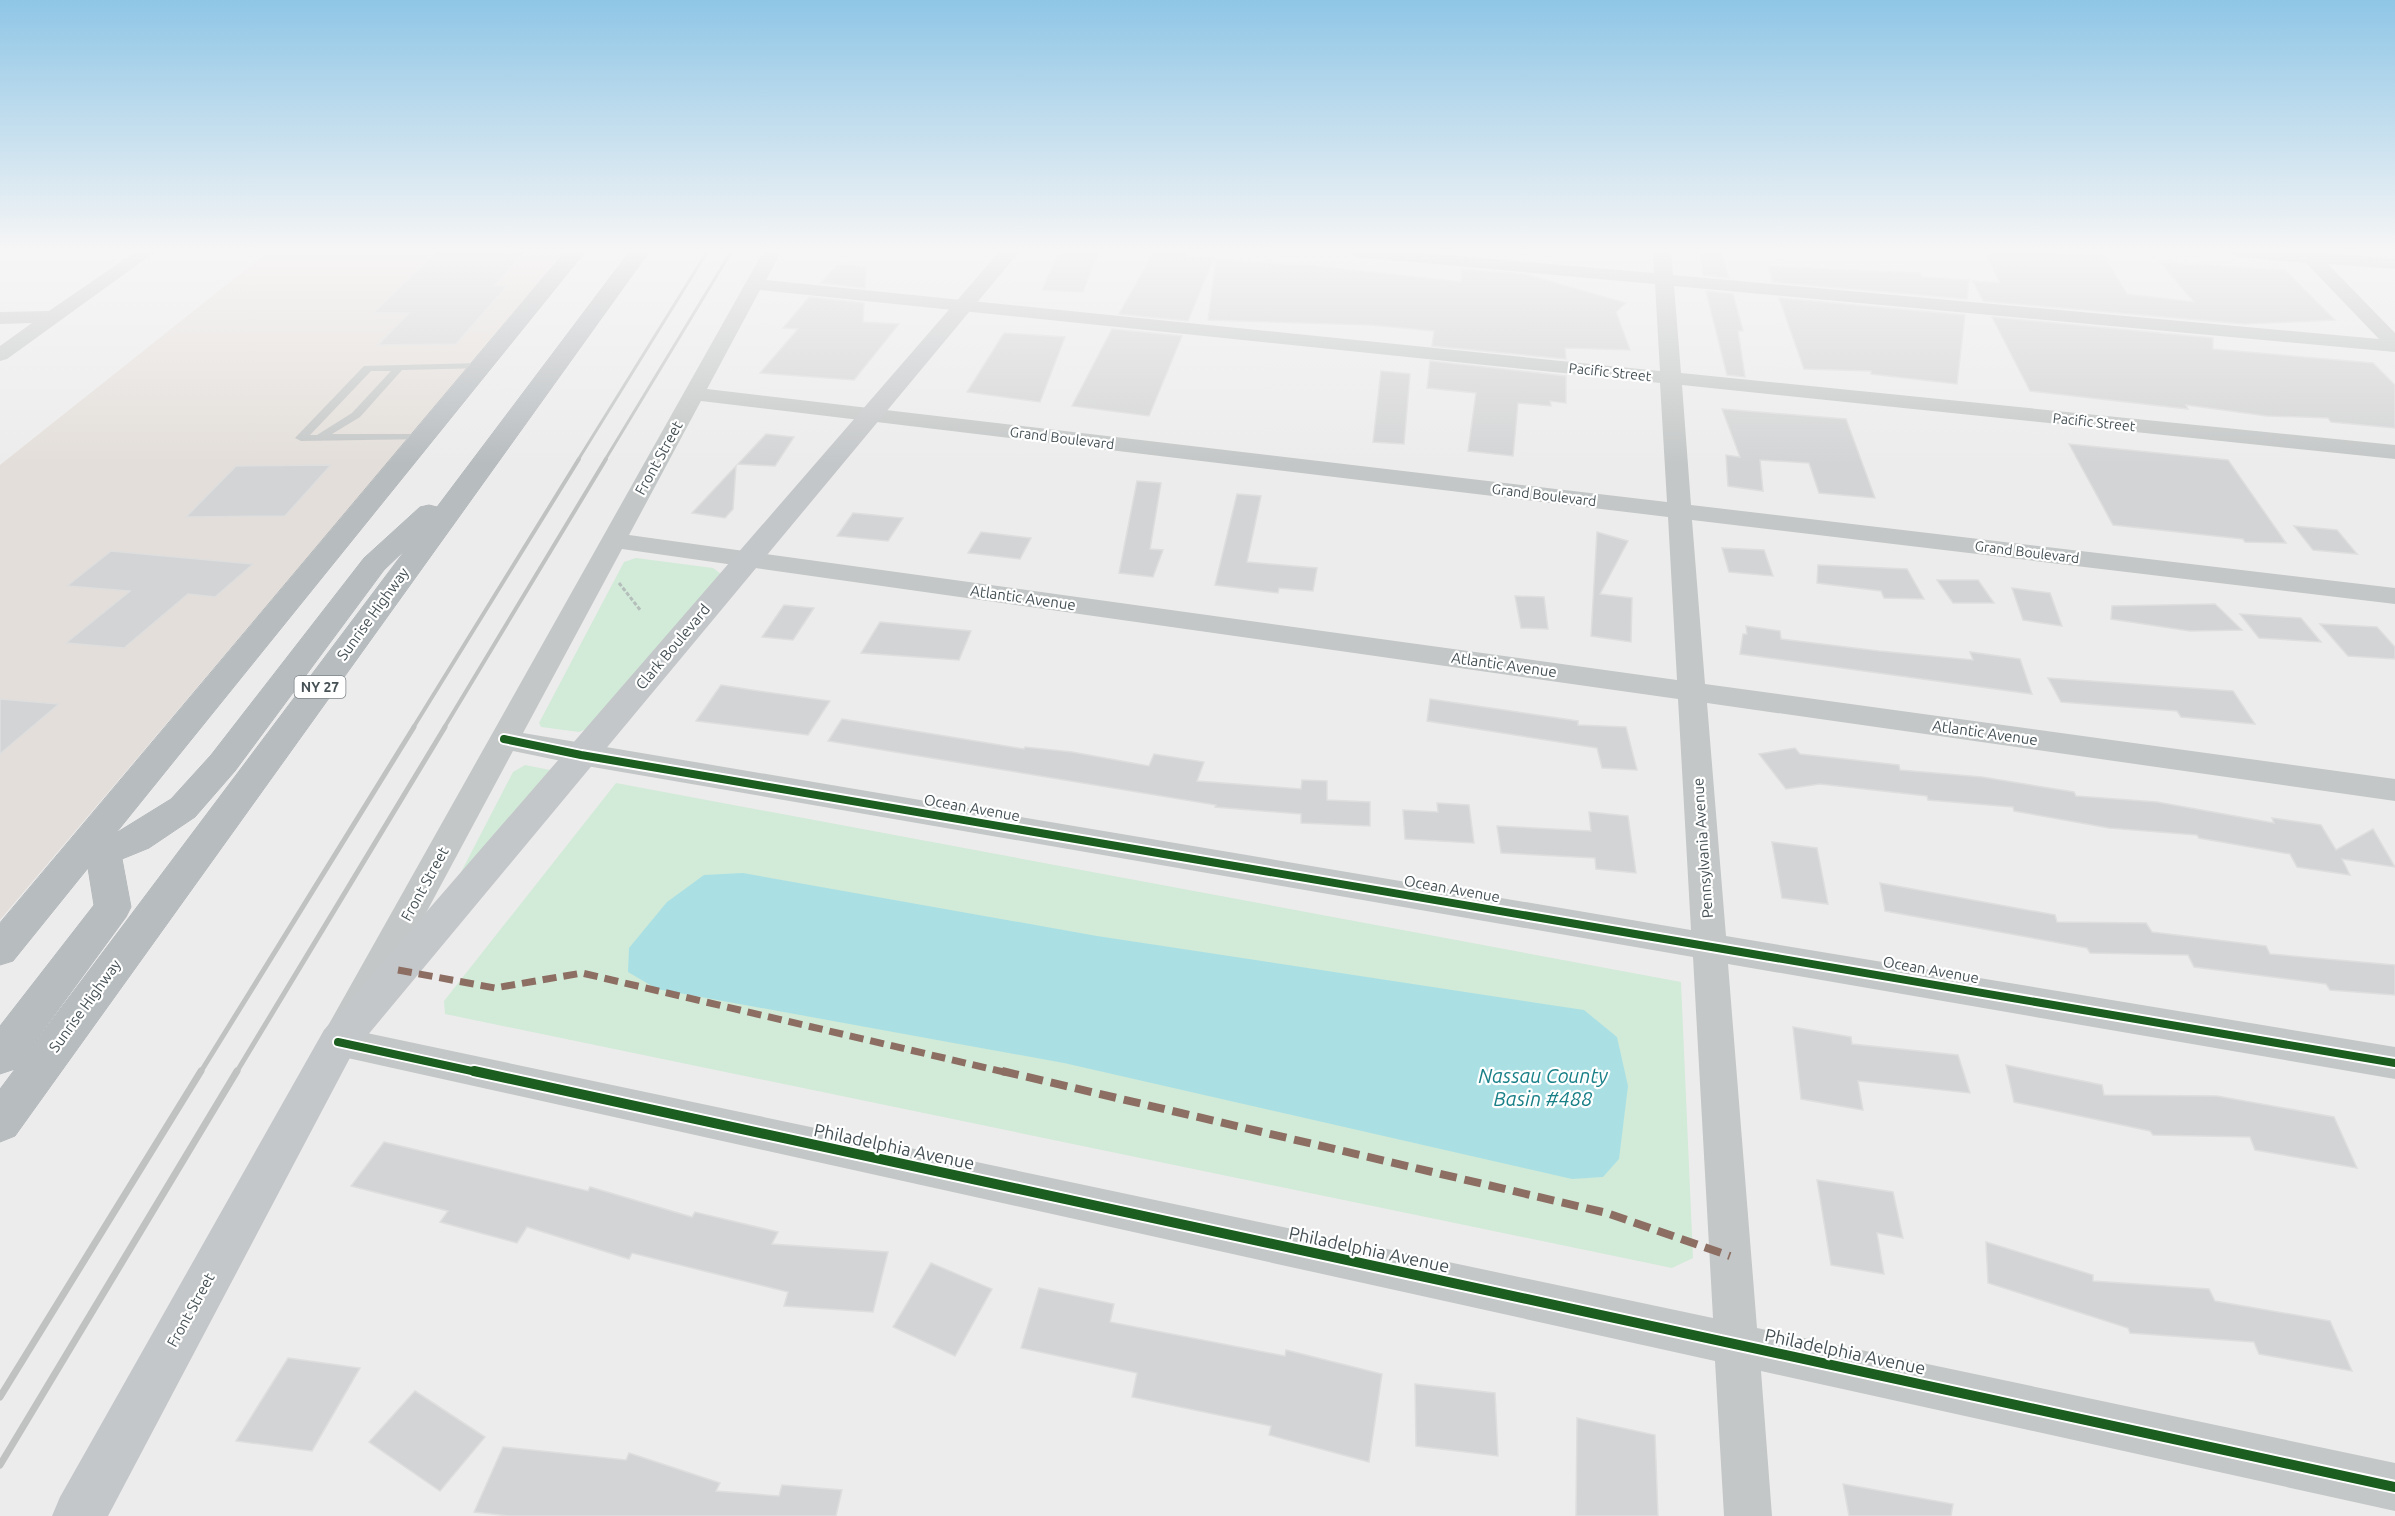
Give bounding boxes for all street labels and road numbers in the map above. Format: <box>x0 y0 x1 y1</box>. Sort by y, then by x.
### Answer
street label: Pacific Street <box>1568 360 1653 384</box>
street label: Pacific Street <box>2052 410 2137 434</box>
street label: Front Street <box>631 418 686 498</box>
street label: Grand Boulevard <box>1009 424 1115 452</box>
street label: Grand Boulevard <box>1491 481 1597 509</box>
street label: Grand Boulevard <box>1974 538 2080 566</box>
street label: Sunrise Highway <box>333 564 412 663</box>
street label: Atlantic Avenue <box>969 582 1077 613</box>
street label: Clark Boulevard <box>632 601 713 693</box>
street label: Atlantic Avenue <box>1450 649 1558 680</box>
road number: NY 27 <box>294 676 346 698</box>
street label: Atlantic Avenue <box>1931 717 2039 748</box>
street label: Pennsylvania Avenue <box>1689 777 1716 919</box>
street label: Ocean Avenue <box>923 791 1021 824</box>
street label: Front Street <box>397 844 452 924</box>
street label: Ocean Avenue <box>1403 872 1501 905</box>
street label: Ocean Avenue <box>1882 953 1980 986</box>
street label: Sunrise Highway <box>45 956 124 1055</box>
street label: Philadelphia Avenue <box>812 1119 976 1173</box>
street label: Philadelphia Avenue <box>1287 1222 1451 1276</box>
street label: Front Street <box>163 1270 218 1350</box>
street label: Philadelphia Avenue <box>1763 1324 1927 1378</box>

